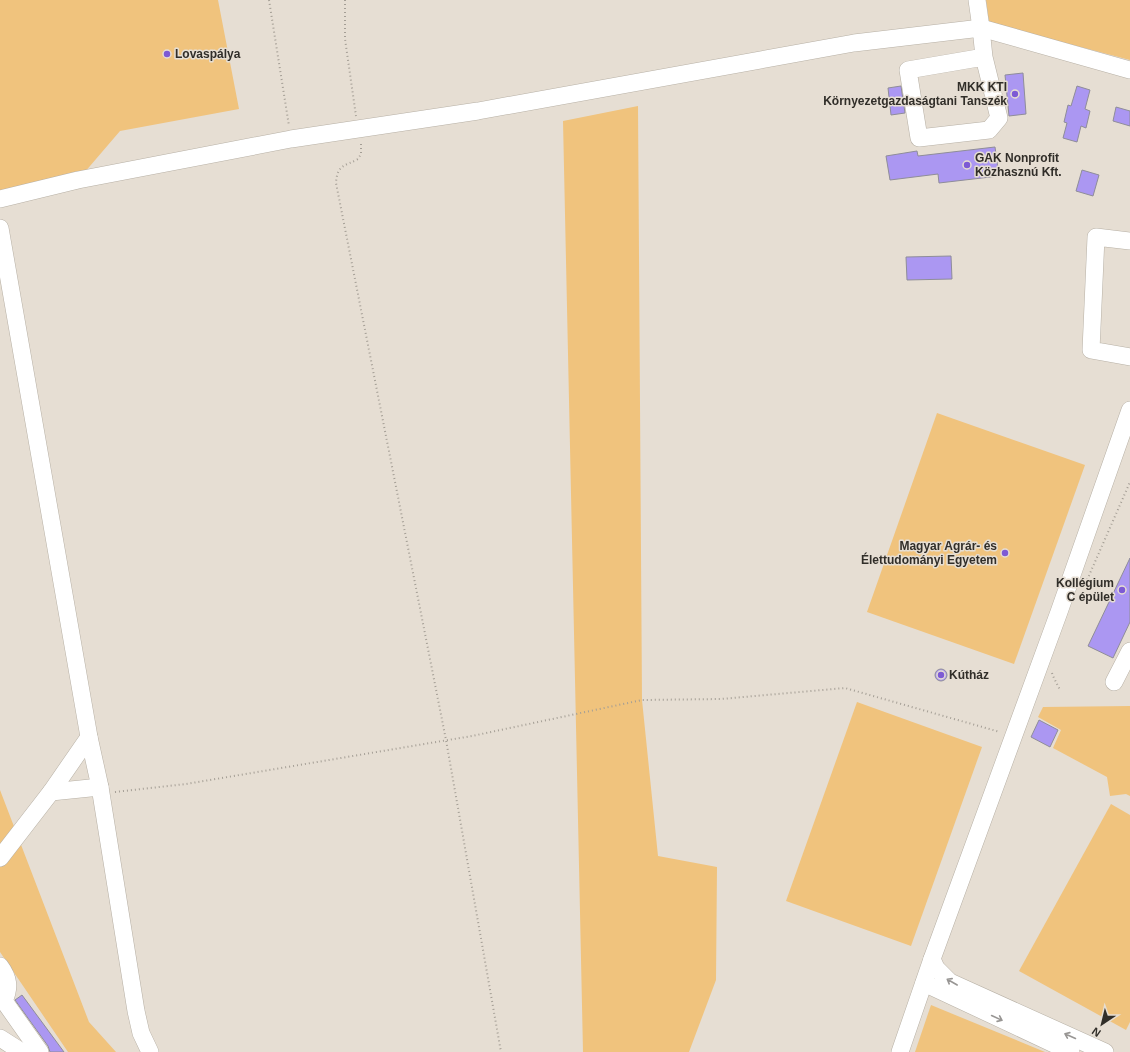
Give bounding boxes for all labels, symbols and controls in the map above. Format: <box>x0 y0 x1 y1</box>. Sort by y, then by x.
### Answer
place label: Lovaspálya <box>175 47 241 61</box>
marker: Lovaspálya <box>162 49 172 59</box>
place label: MKK KTI Környezetgazdaságtani Tanszék <box>823 80 1007 108</box>
marker: MKK KTI Környezetgazdaságtani Tanszék <box>1010 89 1020 99</box>
place label: GAK Nonprofit Közhasznú Kft. <box>975 151 1062 179</box>
marker: GAK Nonprofit Közhasznú Kft. <box>962 160 972 170</box>
place label: Magyar Agrár- és Élettudományi Egyetem <box>861 539 997 567</box>
marker: Magyar Agrár- és Élettudományi Egyetem <box>1000 548 1010 558</box>
place label: Kollégium C épület <box>1056 576 1114 604</box>
marker: Kollégium C épület <box>1117 585 1127 595</box>
place label: Kútház <box>949 668 989 682</box>
marker: Kútház <box>936 670 946 680</box>
one-way arrow <box>946 977 958 985</box>
north arrow <box>1082 1004 1122 1044</box>
one-way arrow <box>991 1015 1003 1022</box>
text: N <box>1090 1025 1103 1039</box>
one-way arrow <box>1064 1032 1076 1039</box>

